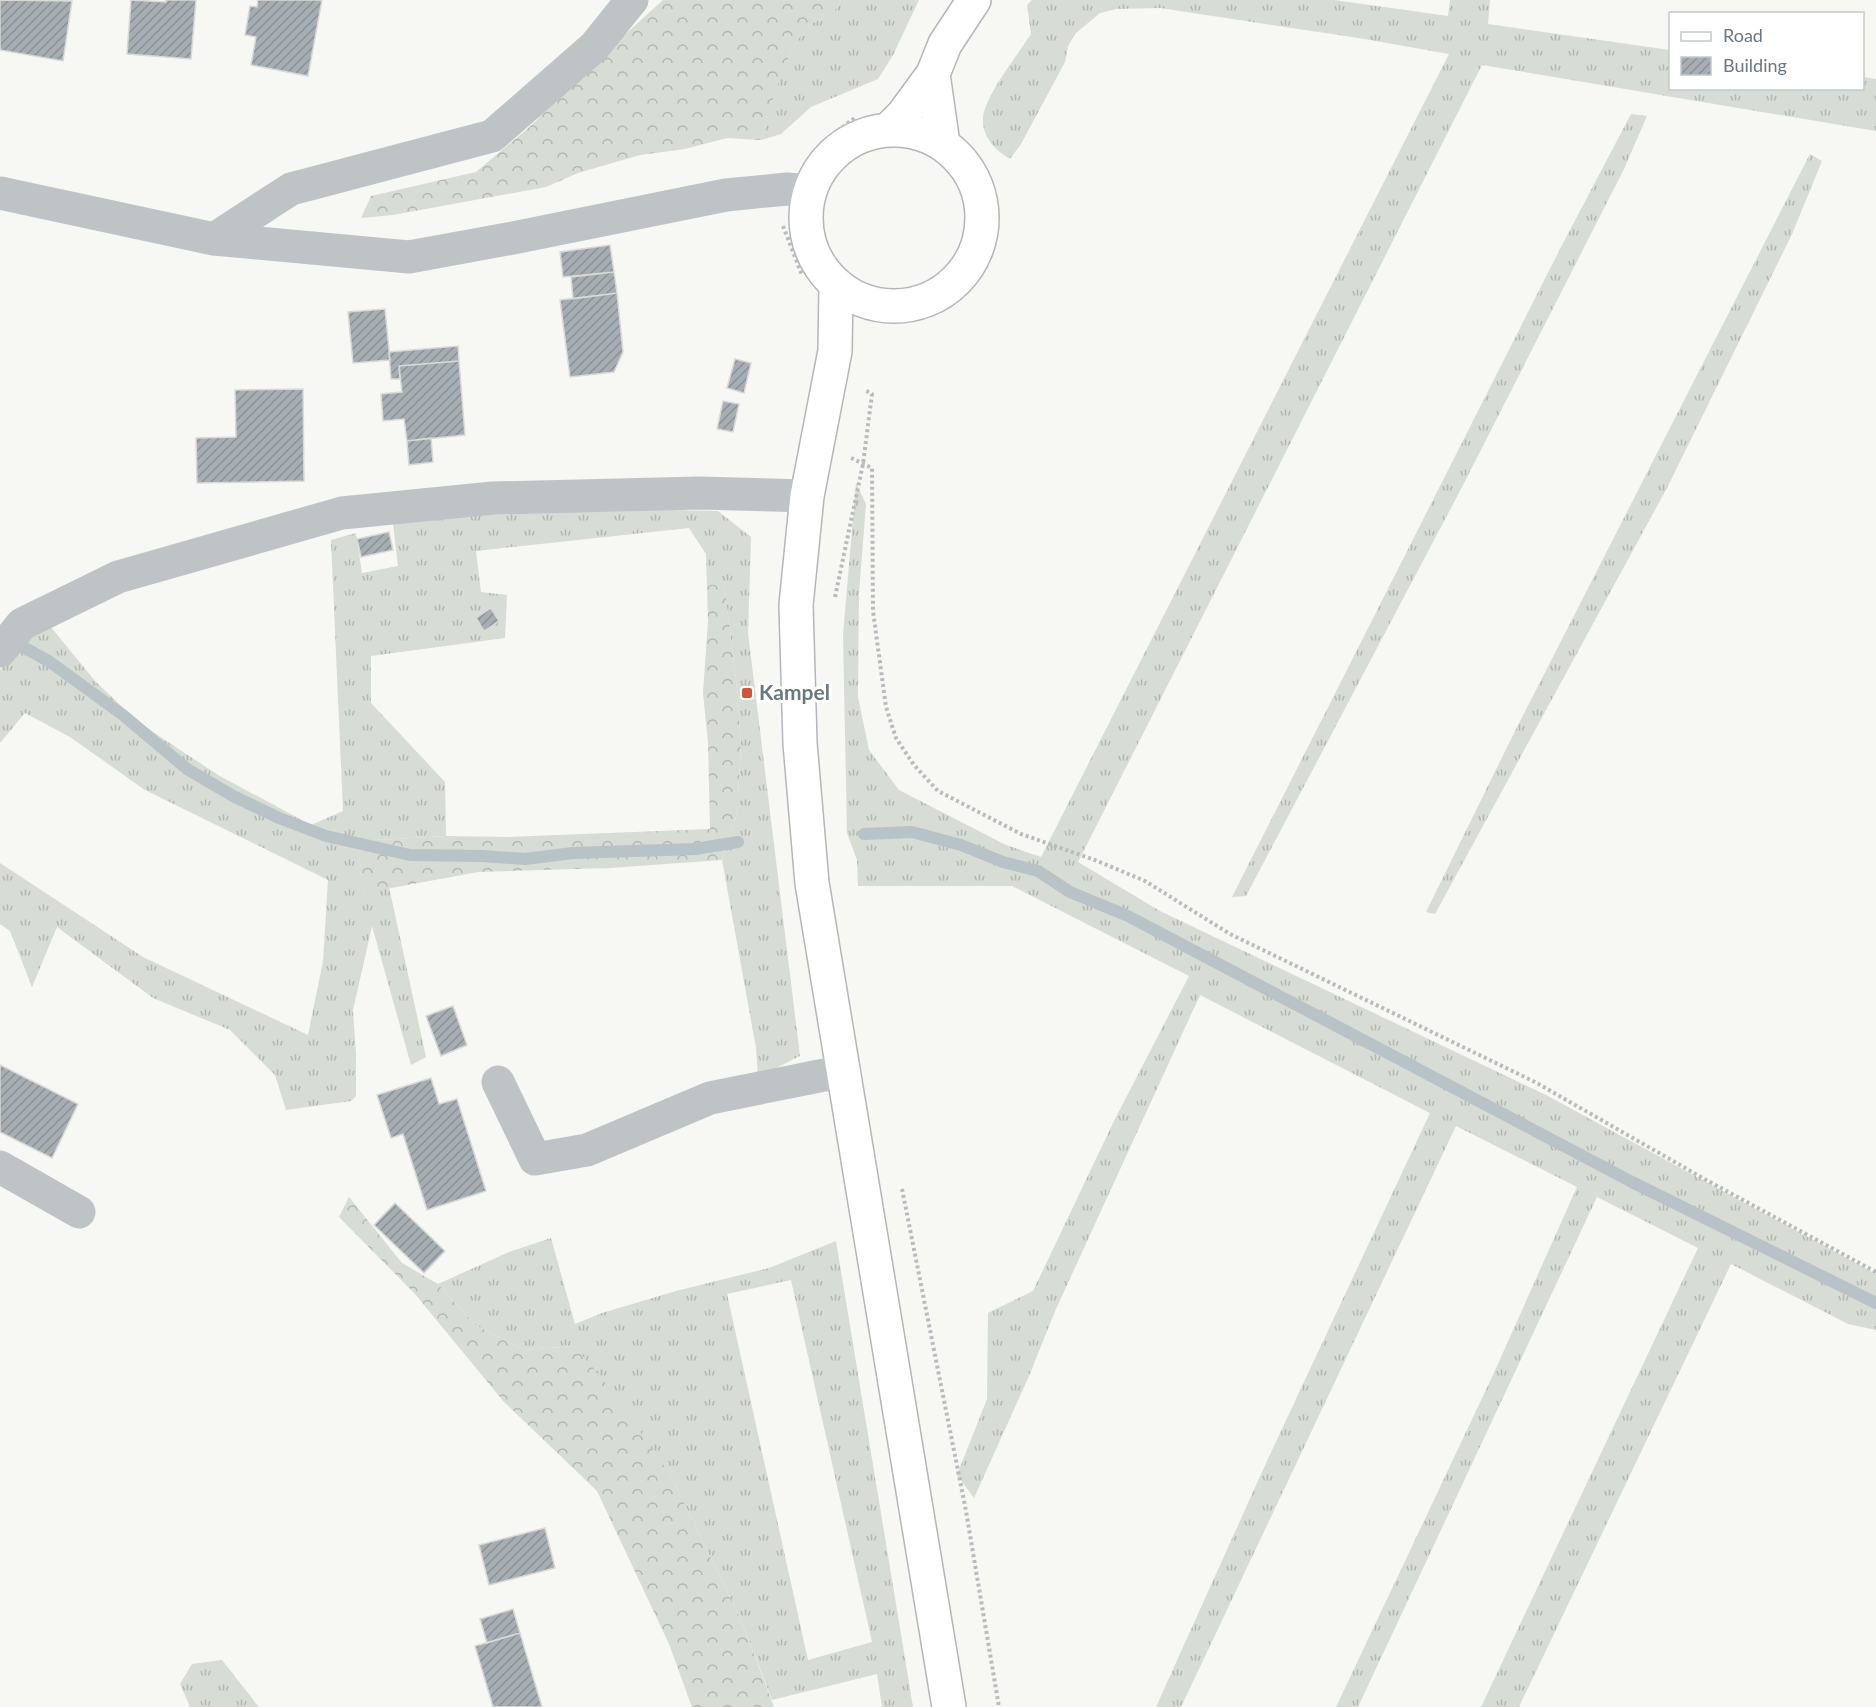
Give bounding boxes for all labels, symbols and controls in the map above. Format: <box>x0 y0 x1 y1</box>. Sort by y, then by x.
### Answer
legend <box>1669 12 1864 90</box>
text: Road <box>1723 24 1763 46</box>
text: Building <box>1723 54 1787 76</box>
place label: Kampel <box>759 679 830 704</box>
marker: Kampel <box>740 686 754 700</box>

